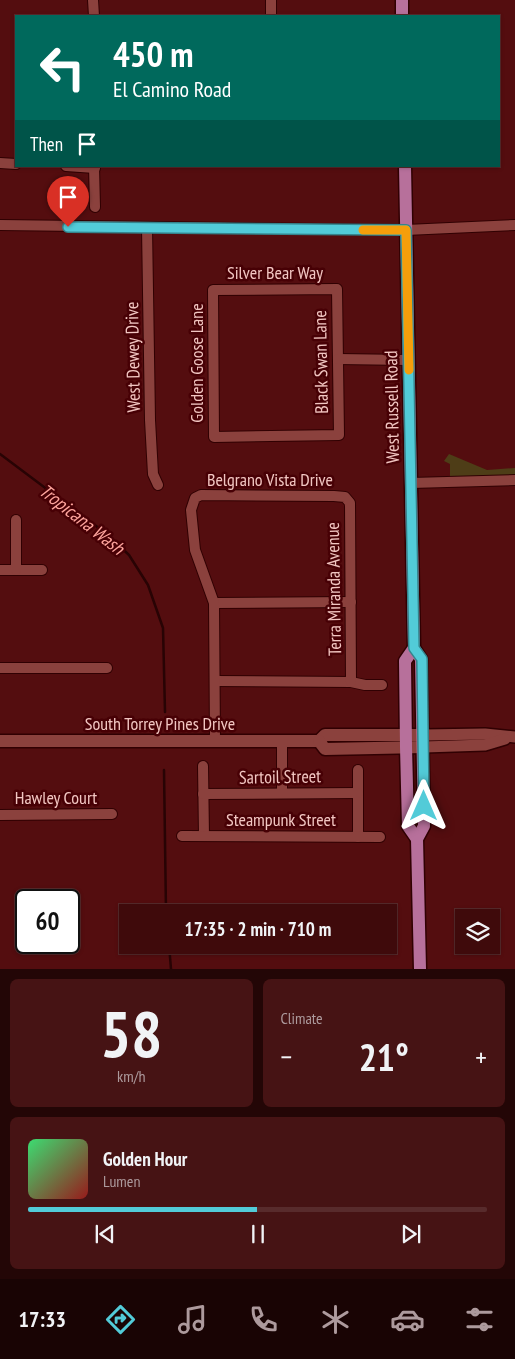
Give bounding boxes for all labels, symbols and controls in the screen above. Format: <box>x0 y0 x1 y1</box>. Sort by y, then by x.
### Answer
text: 450 m <box>113 31 194 77</box>
icon: left <box>30 35 95 100</box>
text: El Camino Road <box>113 75 231 103</box>
icon: arrive <box>73 130 101 158</box>
text: Then <box>30 132 63 156</box>
pin <box>47 176 89 227</box>
icon: arrive <box>54 183 82 211</box>
street label: Silver Bear Way <box>227 261 323 284</box>
street label: West Dewey Drive <box>120 301 145 413</box>
street label: Golden Goose Lane <box>185 303 208 423</box>
street label: Black Swan Lane <box>308 310 333 414</box>
street label: West Russell Road <box>379 350 404 464</box>
street label: Belgrano Vista Drive <box>207 468 333 491</box>
water label: Tropicana Wash <box>35 478 131 561</box>
street label: Terra Miranda Avenue <box>321 522 346 656</box>
street label: South Torrey Pines Drive <box>85 712 235 735</box>
street label: Sartoil Street <box>239 764 321 789</box>
position arrow <box>397 779 449 831</box>
street label: Hawley Court <box>15 786 97 809</box>
street label: Steampunk Street <box>226 808 336 831</box>
speed limit sign: 60 <box>15 889 80 954</box>
map controls <box>455 909 500 954</box>
button: layers <box>455 909 500 954</box>
text: 17:35 · 2 min · 710 m <box>185 917 331 941</box>
text: 58 <box>100 991 162 1075</box>
text: Climate <box>281 1008 323 1028</box>
text: 21° <box>359 1032 409 1081</box>
text: − <box>281 1038 292 1075</box>
text: + <box>475 1038 487 1075</box>
text: km/h <box>117 1066 145 1086</box>
text: Golden Hour <box>103 1147 187 1171</box>
text: Lumen <box>103 1171 140 1191</box>
icon: previous <box>91 1220 119 1248</box>
icon: pause <box>244 1220 272 1248</box>
icon: next <box>397 1220 425 1248</box>
icon: directions <box>103 1302 138 1337</box>
icon: music <box>175 1302 210 1337</box>
icon: phone <box>246 1302 281 1337</box>
icon: climate <box>318 1302 353 1337</box>
icon: car <box>390 1302 425 1337</box>
icon: filters <box>462 1302 497 1337</box>
text: 17:33 <box>18 1305 66 1333</box>

